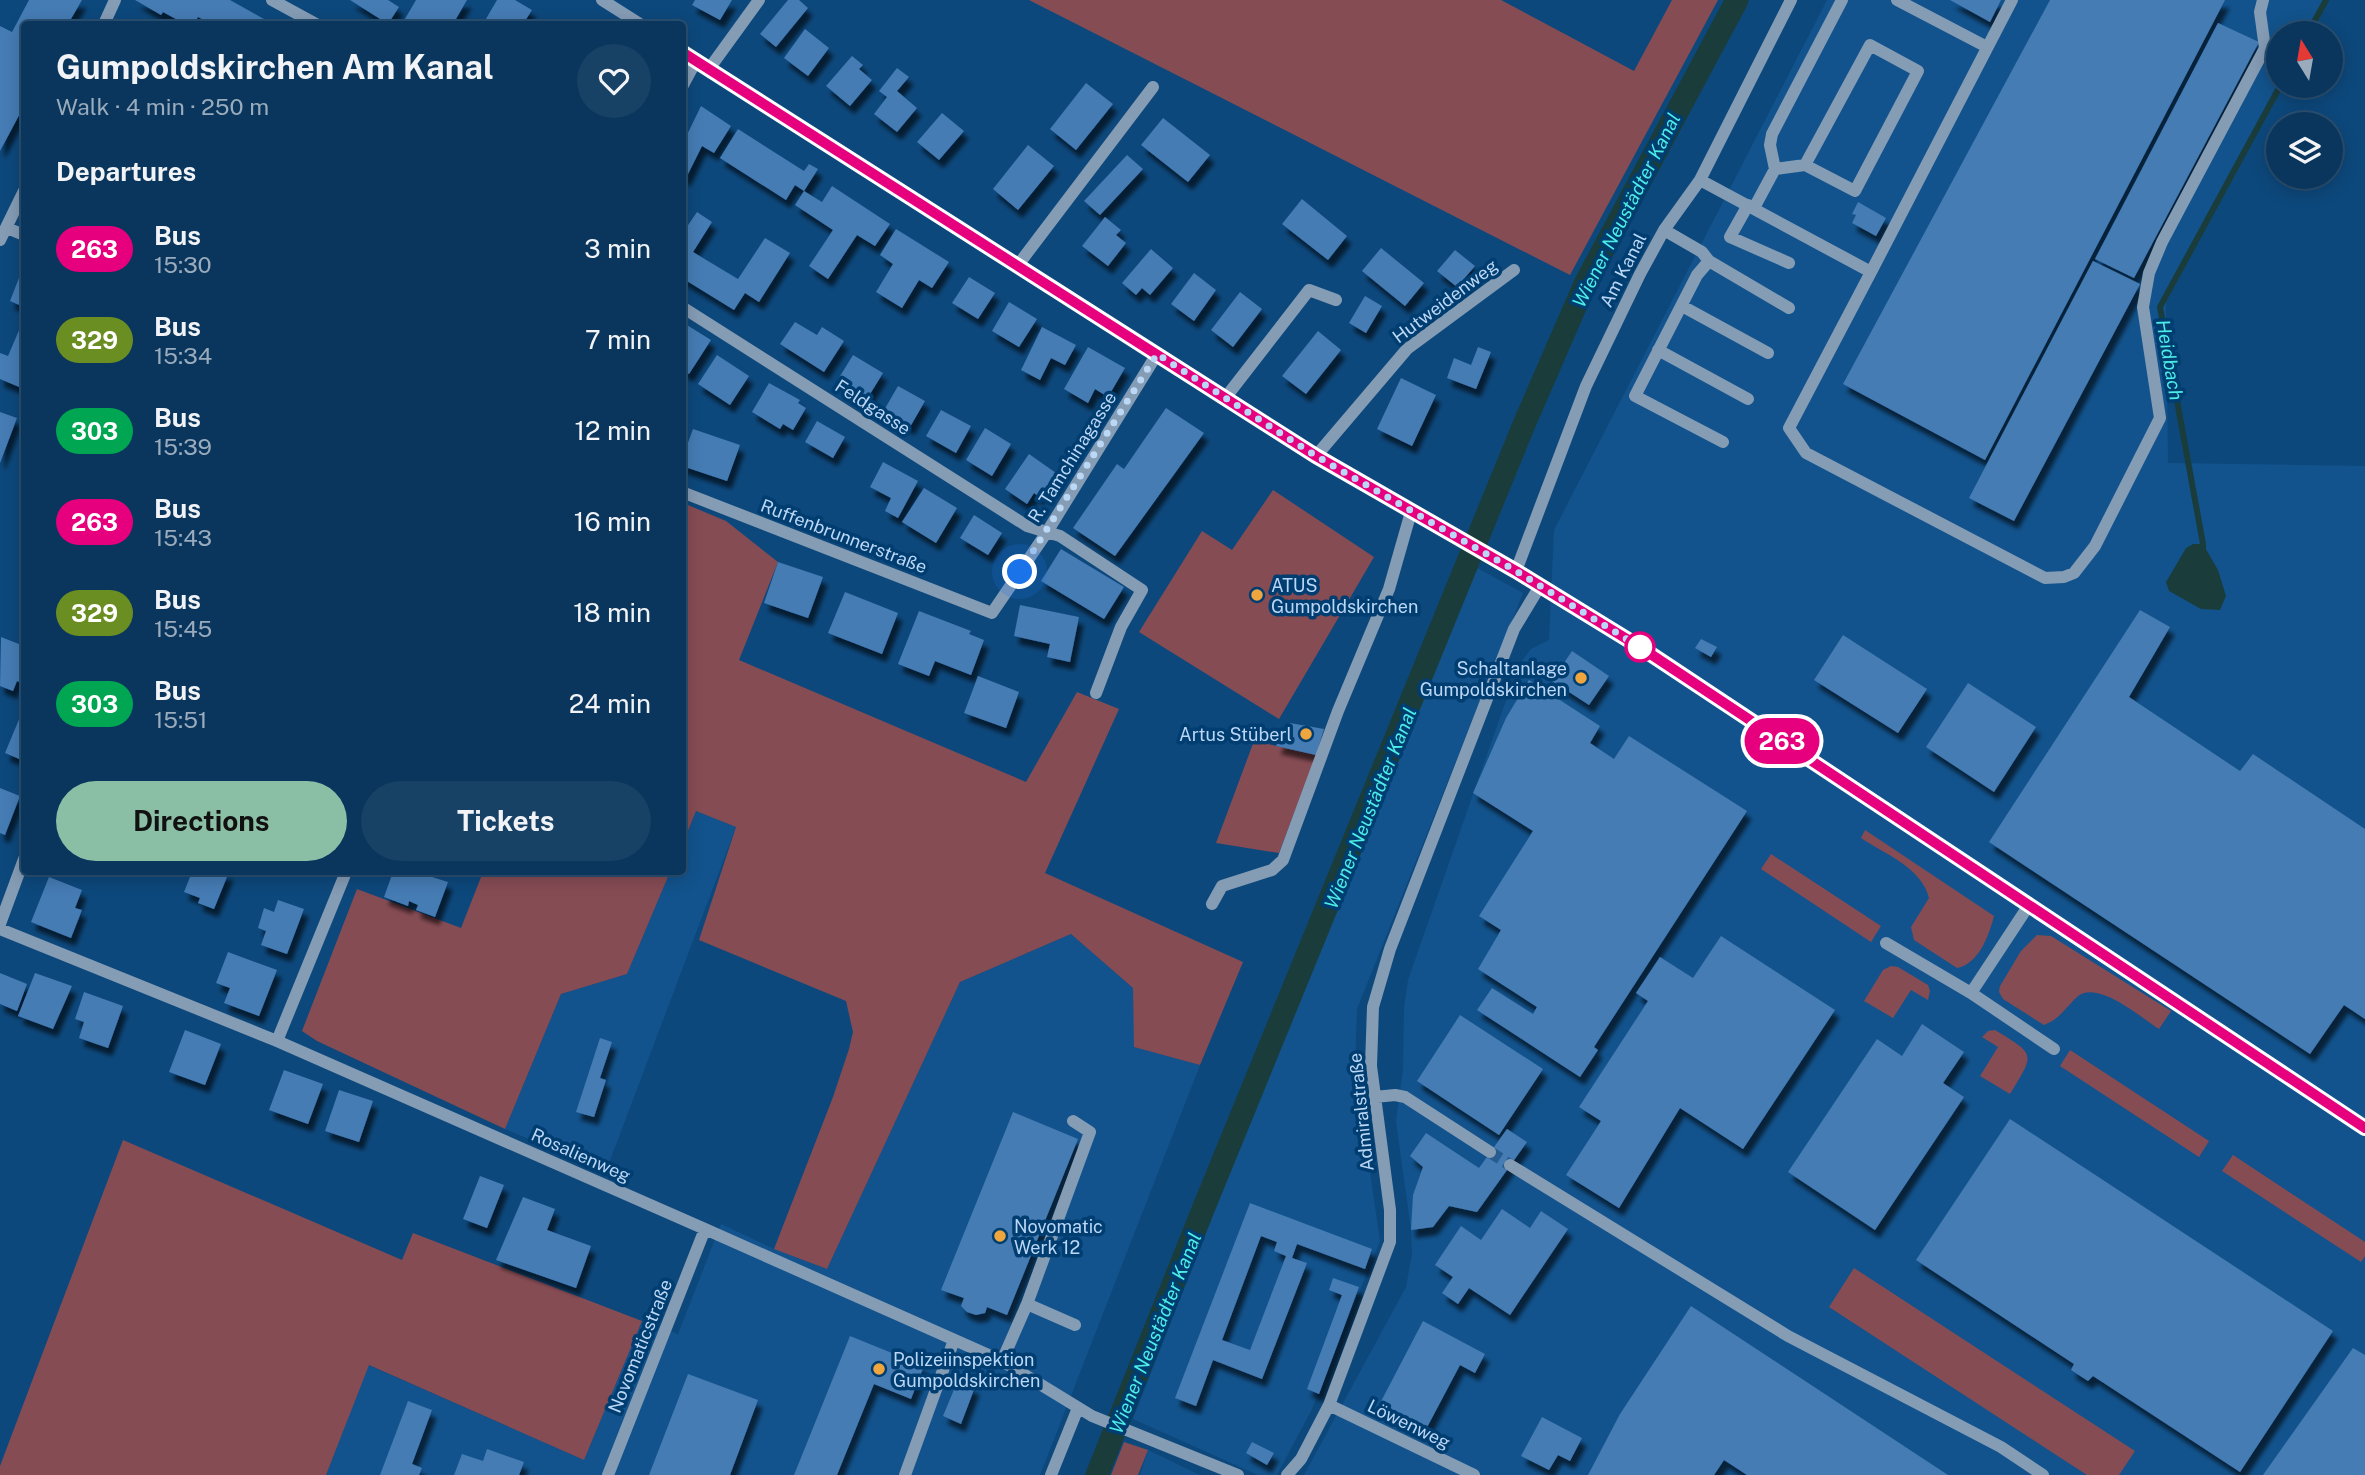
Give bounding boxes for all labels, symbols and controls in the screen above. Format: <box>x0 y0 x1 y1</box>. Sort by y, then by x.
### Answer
north arrow <box>2266 21 2343 98</box>
map controls <box>2266 21 2343 189</box>
button: heart <box>577 44 651 118</box>
text: Gumpoldskirchen Am Kanal <box>56 48 494 86</box>
text: Walk · 4 min · 250 m <box>56 93 269 120</box>
water label: Wiener Neustädter Kanal <box>1567 109 1685 311</box>
button: layers <box>2266 112 2343 189</box>
text: Departures <box>56 156 196 187</box>
text: Bus <box>154 220 201 251</box>
street label: Am Kanal <box>1595 229 1651 311</box>
text: 3 min <box>584 233 651 264</box>
text: 263 <box>71 235 118 263</box>
text: 15:30 <box>154 251 212 278</box>
street label: Hutweidenweg <box>1388 255 1502 347</box>
text: Bus <box>154 311 201 342</box>
water label: Heidbach <box>2152 318 2188 402</box>
text: 7 min <box>585 324 651 355</box>
text: 329 <box>71 326 118 354</box>
text: 15:34 <box>154 342 212 369</box>
street label: Feldgasse <box>831 375 915 439</box>
street label: R. Tamchinagasse <box>1023 388 1121 526</box>
text: Bus <box>154 402 201 433</box>
text: 12 min <box>575 415 651 446</box>
text: 303 <box>71 417 118 445</box>
text: 15:39 <box>154 433 212 460</box>
text: Bus <box>154 493 201 524</box>
street label: Ruffenbrunnerstraße <box>758 495 930 577</box>
text: 16 min <box>574 506 651 537</box>
text: 263 <box>71 508 118 536</box>
text: 15:43 <box>154 524 212 551</box>
your location <box>1002 554 1037 589</box>
place label: ATUS Gumpoldskirchen <box>1271 575 1418 617</box>
text: Bus <box>154 584 201 615</box>
marker: ATUS Gumpoldskirchen <box>1249 587 1265 603</box>
text: 18 min <box>573 597 651 628</box>
text: 329 <box>71 599 118 627</box>
text: 15:45 <box>154 615 212 642</box>
unlabelled marker <box>1625 632 1655 662</box>
place label: Schaltanlage Gumpoldskirchen <box>1420 658 1567 700</box>
marker: Schaltanlage Gumpoldskirchen <box>1573 670 1589 686</box>
text: Bus <box>154 675 201 706</box>
text: 24 min <box>569 688 651 719</box>
text: 303 <box>71 690 118 718</box>
water label: Wiener Neustädter Kanal <box>1320 704 1420 912</box>
text: 15:51 <box>154 706 207 733</box>
line badge: 263 <box>1742 718 1822 764</box>
place label: Artus Stüberl <box>1179 724 1292 745</box>
marker: Artus Stüberl <box>1298 726 1314 742</box>
text: 263 <box>1759 727 1805 755</box>
button: Directions <box>56 781 347 861</box>
button: Tickets <box>361 781 651 861</box>
street label: Admiralstraße <box>1344 1052 1378 1172</box>
street label: Rosalienweg <box>528 1124 634 1186</box>
place label: Novomatic Werk 12 <box>1014 1216 1103 1258</box>
marker: Novomatic Werk 12 <box>992 1228 1008 1244</box>
water label: Wiener Neustädter Kanal <box>1105 1229 1205 1437</box>
street label: Novomaticstraße <box>604 1276 676 1416</box>
place label: Polizeiinspektion Gumpoldskirchen <box>893 1349 1040 1391</box>
marker: Polizeiinspektion Gumpoldskirchen <box>871 1361 887 1377</box>
street label: Löwenweg <box>1364 1395 1454 1453</box>

